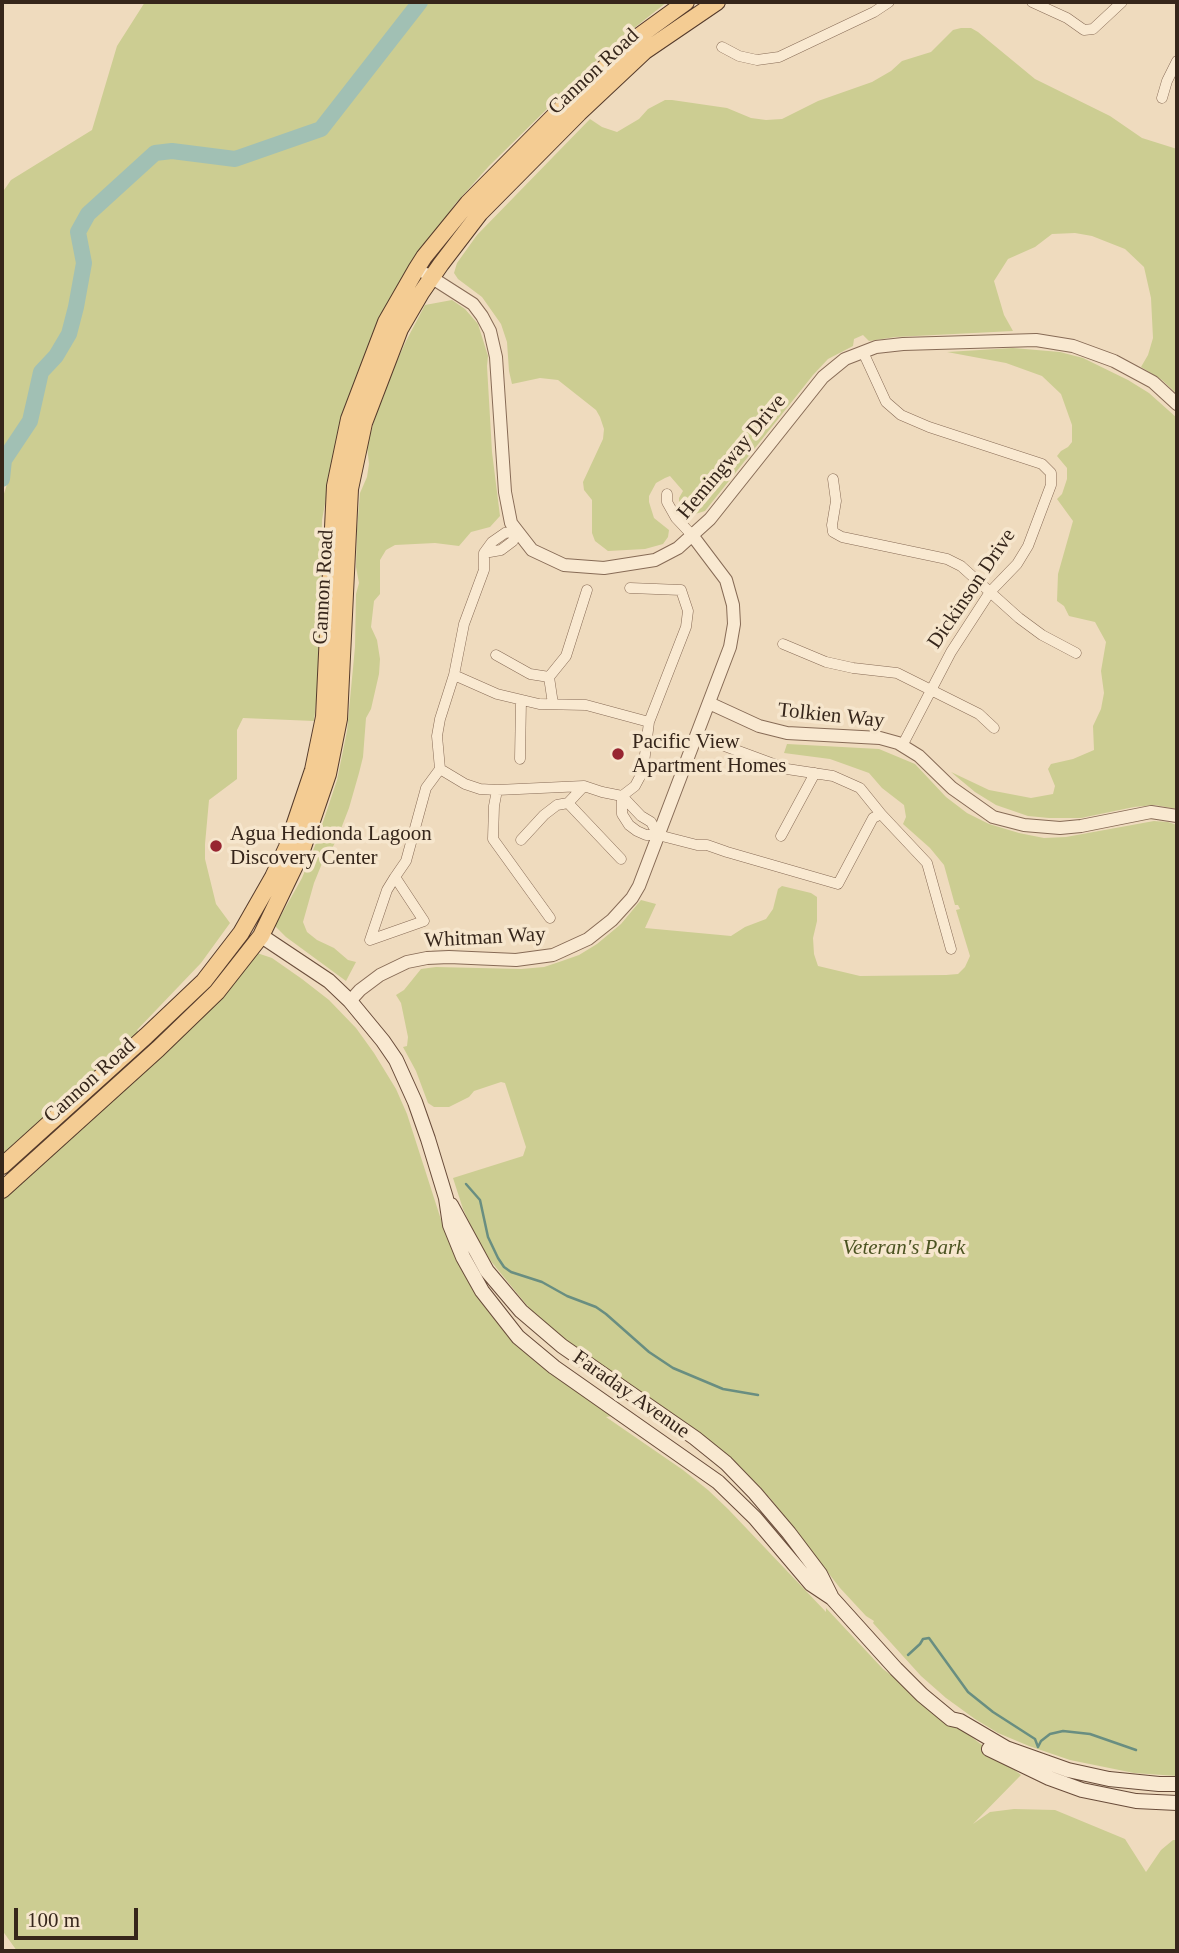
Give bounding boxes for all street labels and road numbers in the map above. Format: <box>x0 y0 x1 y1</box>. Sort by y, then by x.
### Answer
street label: Cannon Road <box>543 24 645 120</box>
street label: Hemingway Drive <box>672 389 792 525</box>
street label: Dickinson Drive <box>923 524 1021 654</box>
street label: Cannon Road <box>308 529 340 645</box>
street label: Tolkien Way <box>776 698 886 734</box>
street label: Whitman Way <box>424 922 546 954</box>
street label: Cannon Road <box>39 1033 141 1129</box>
street label: Faraday Avenue <box>568 1345 694 1445</box>

